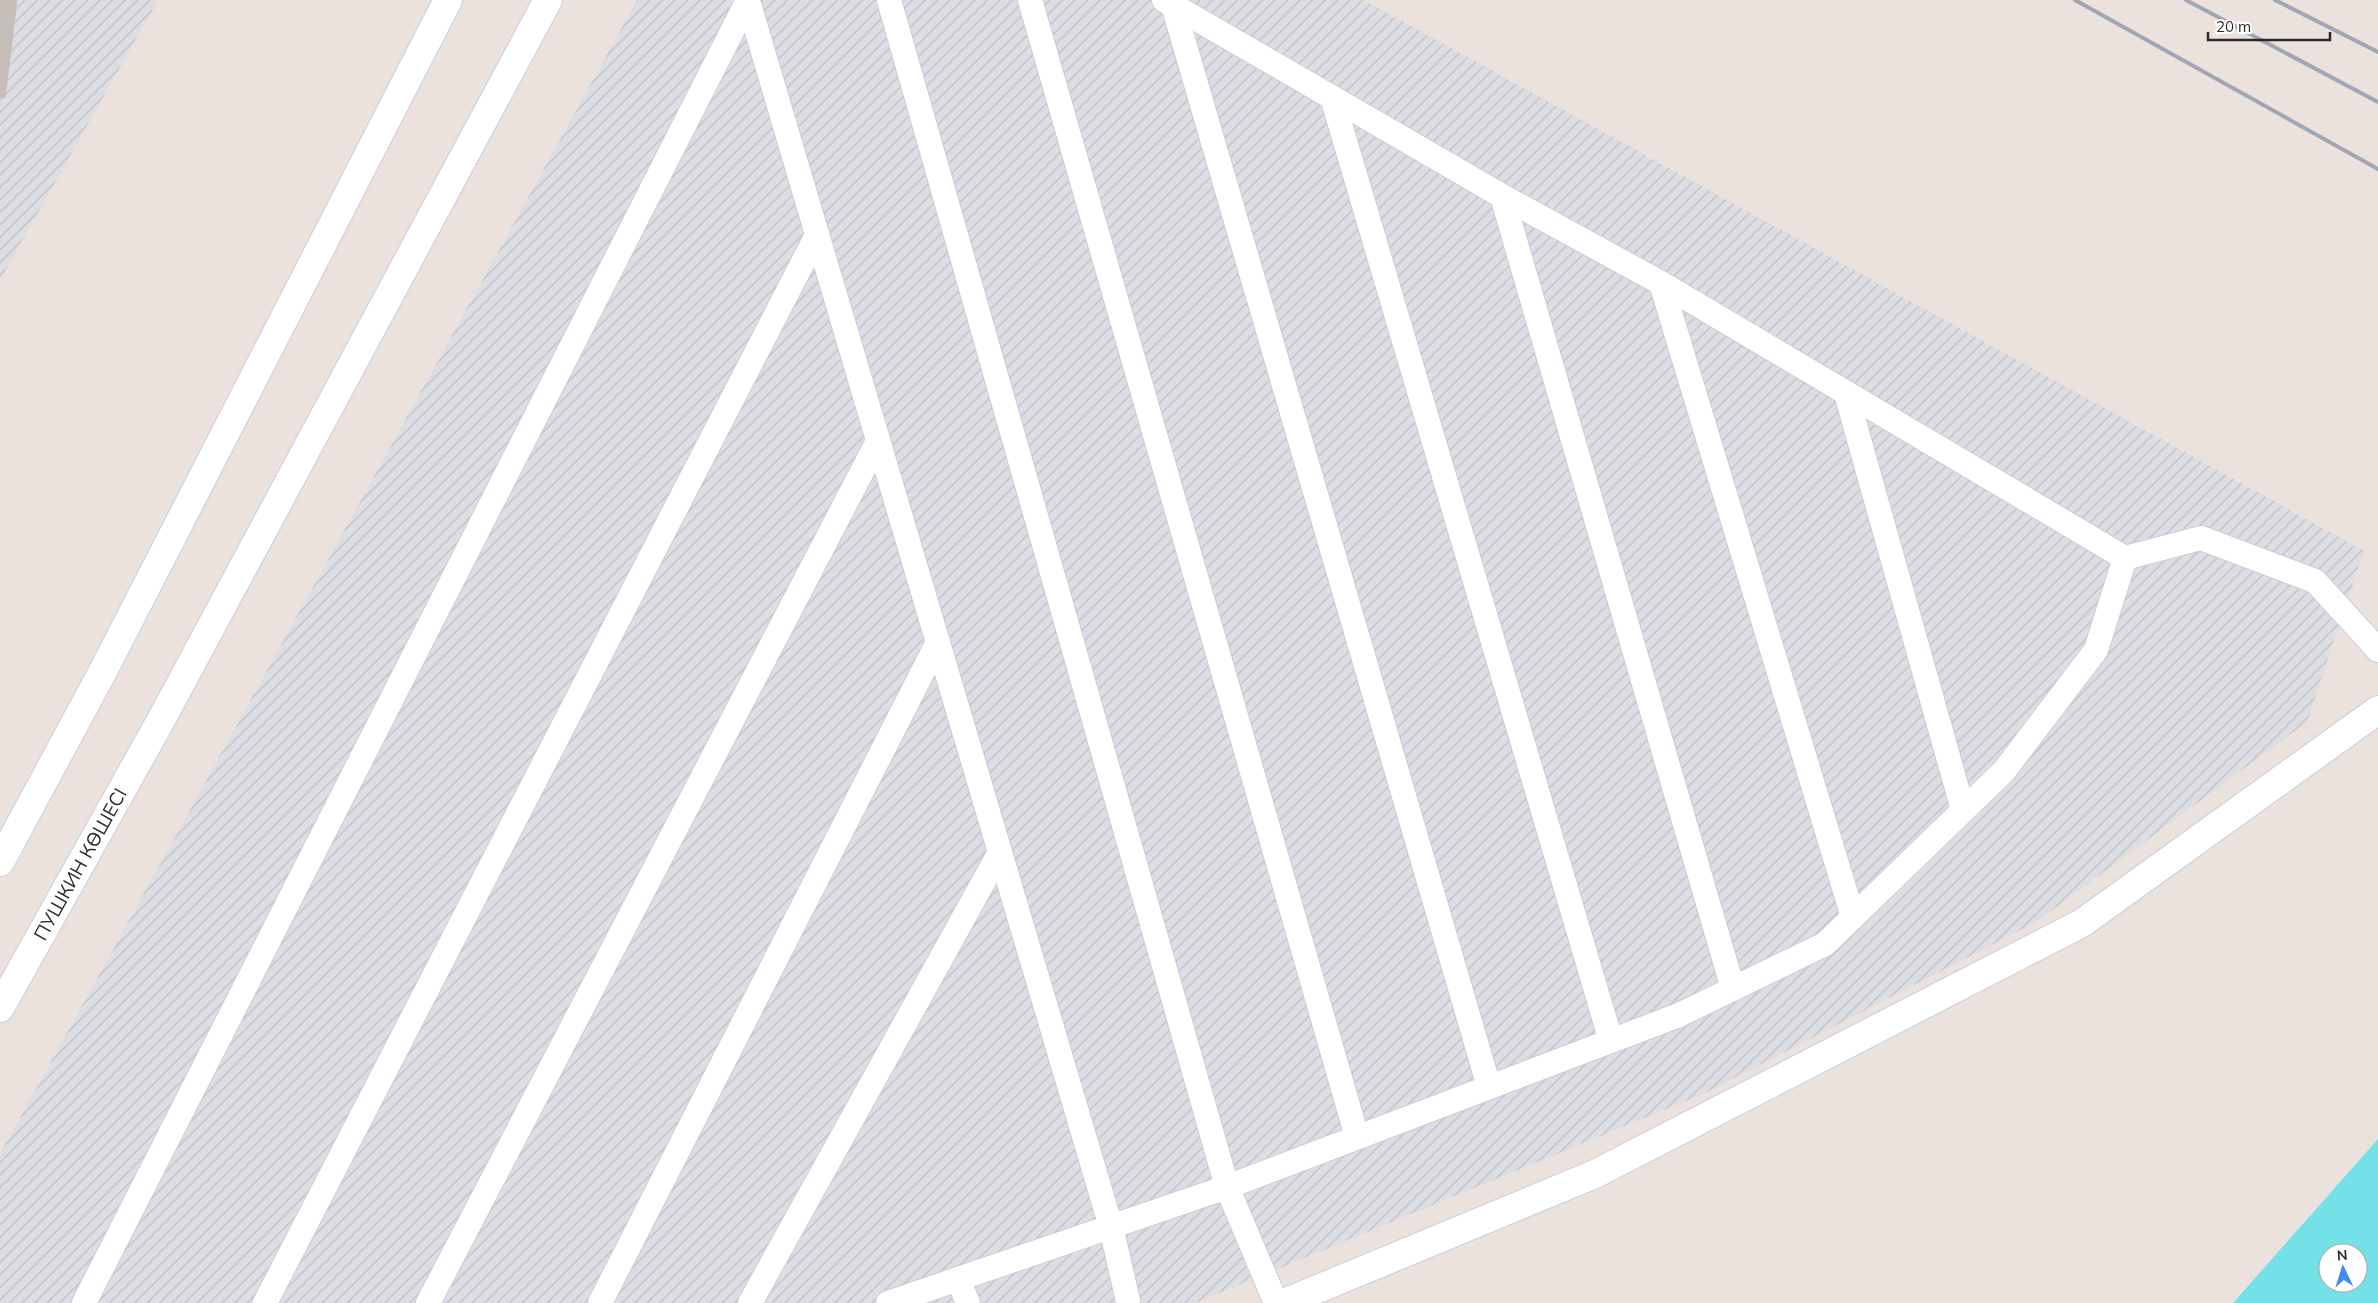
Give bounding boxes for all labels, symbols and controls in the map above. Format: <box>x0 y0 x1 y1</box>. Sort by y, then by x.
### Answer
scale bar <box>2208 10 2330 42</box>
text: 20 m <box>2216 17 2251 36</box>
street label: ПУШКИН КӨШЕСІ <box>28 784 132 944</box>
north arrow <box>2318 1243 2368 1293</box>
text: N <box>2336 1246 2348 1264</box>

